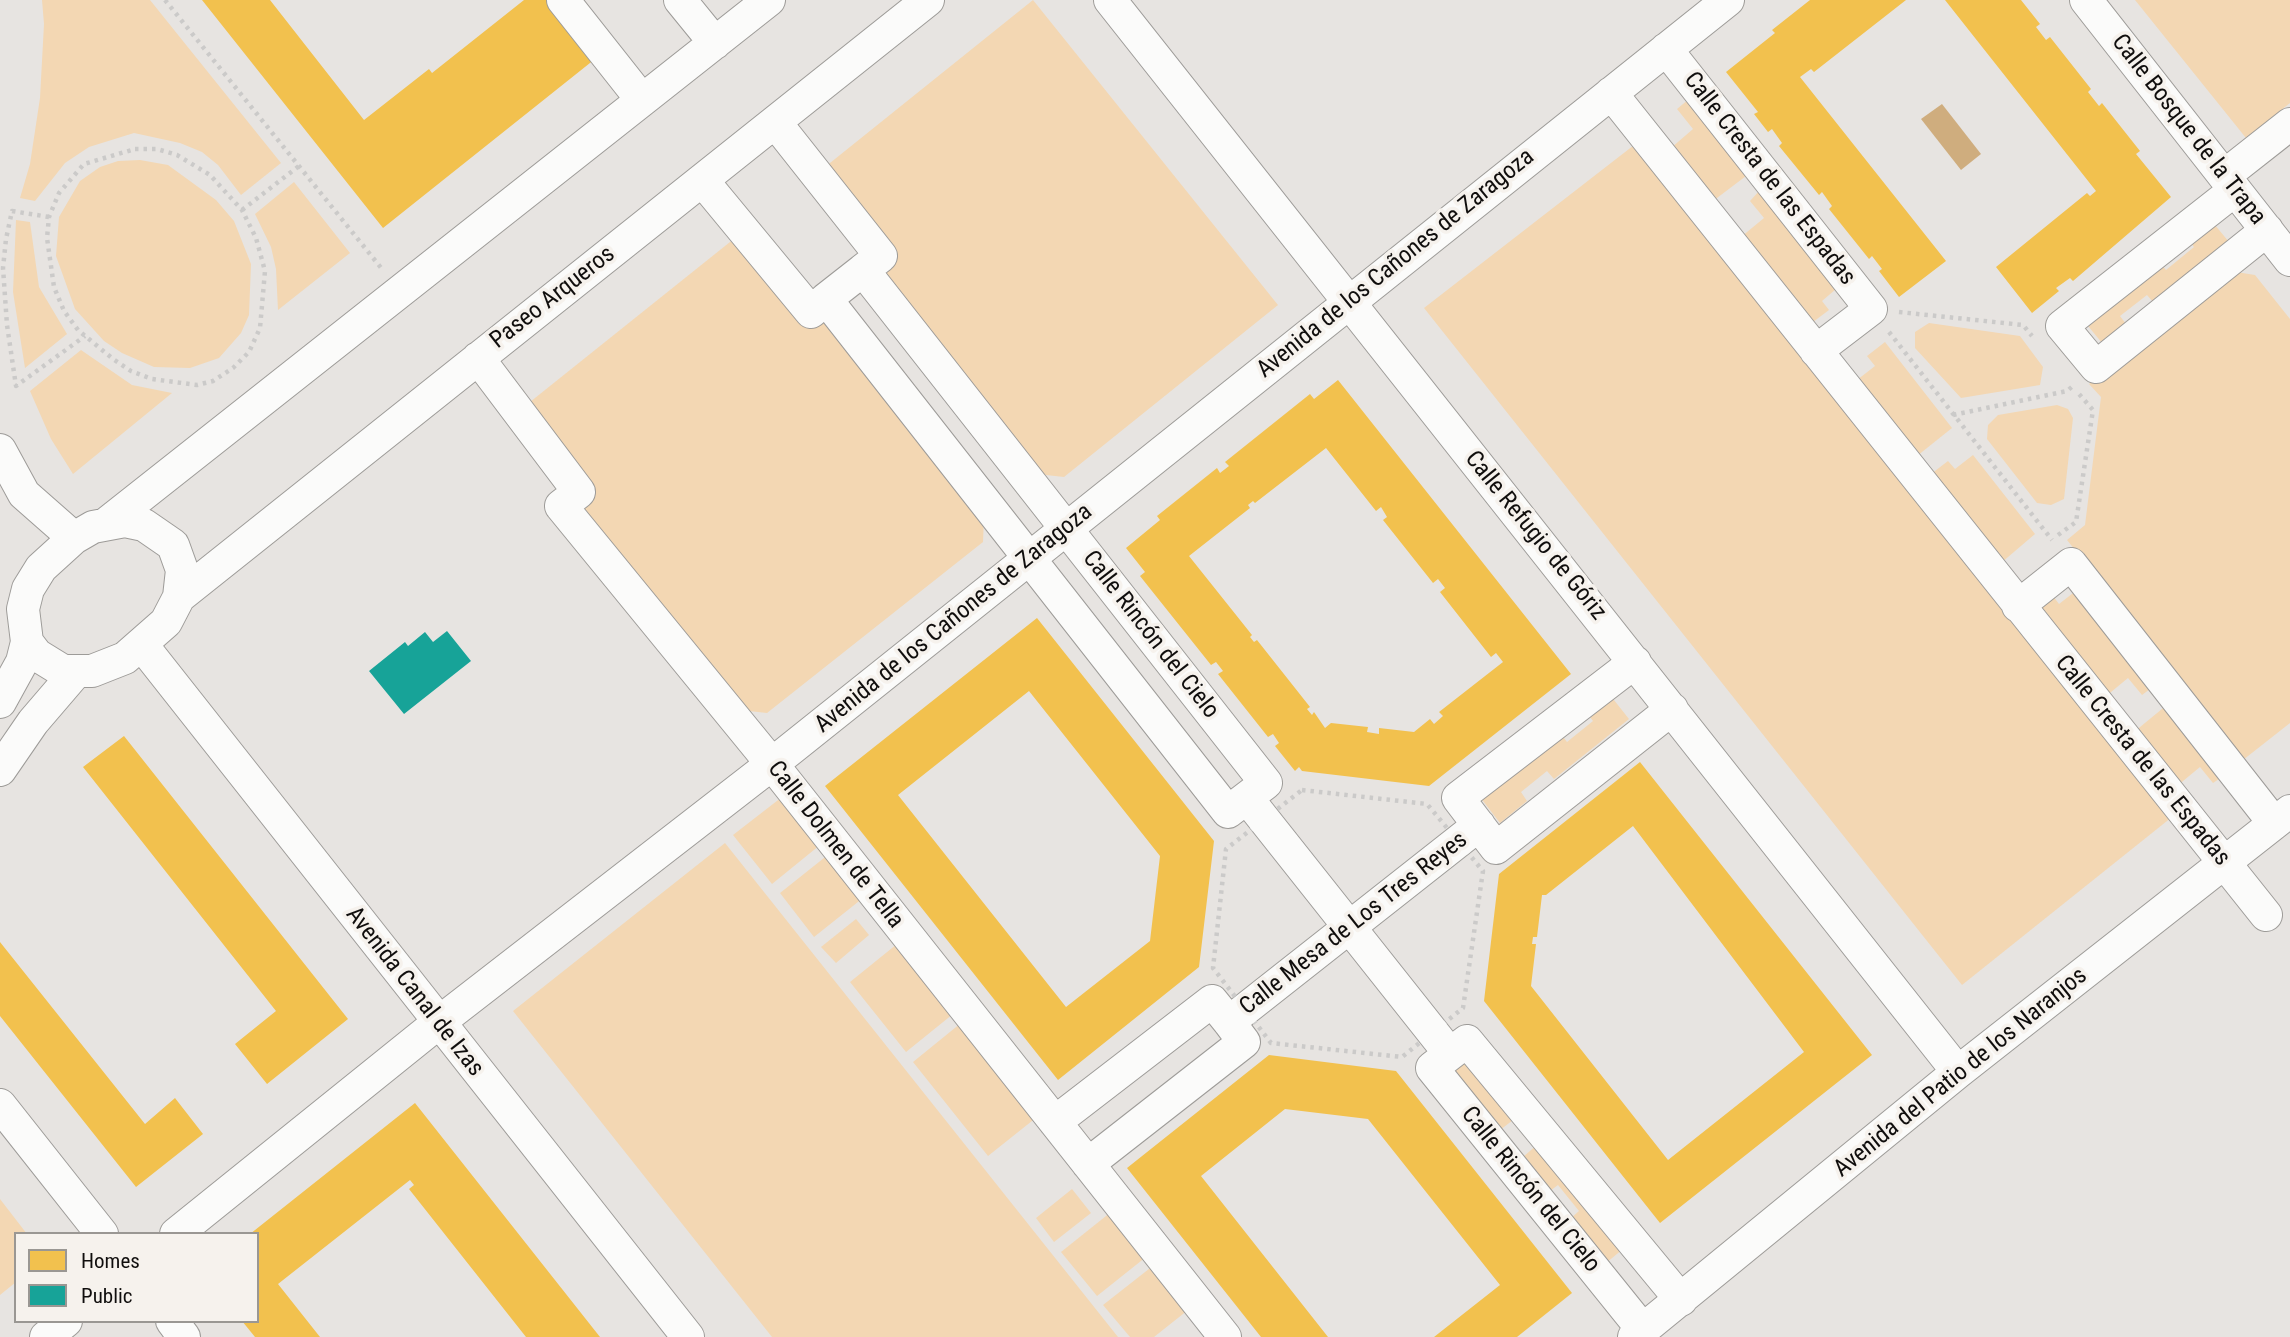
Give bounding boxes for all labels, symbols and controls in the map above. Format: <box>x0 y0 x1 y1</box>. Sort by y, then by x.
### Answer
street label: Calle Bosque de la Trapa <box>2105 29 2271 231</box>
street label: Calle Cresta de las Espadas <box>1677 67 1861 291</box>
street label: Avenida de los Cañones de Zaragoza <box>1252 143 1540 385</box>
street label: Paseo Arqueros <box>485 240 621 356</box>
street label: Calle Refugio de Góriz <box>1458 446 1612 626</box>
street label: Avenida de los Cañones de Zaragoza <box>810 498 1098 740</box>
street label: Calle Rincón del Cielo <box>1076 545 1224 725</box>
street label: Calle Cresta de las Espadas <box>2048 650 2236 872</box>
street label: Calle Dolmen de Tella <box>761 756 909 934</box>
street label: Calle Mesa de Los Tres Reyes <box>1234 826 1474 1022</box>
street label: Avenida Canal de Izas <box>339 901 489 1083</box>
street label: Avenida del Patio de los Naranjos <box>1829 962 2093 1184</box>
street label: Calle Rincón del Cielo <box>1454 1101 1606 1279</box>
legend <box>14 1232 259 1323</box>
text: Homes <box>81 1249 140 1273</box>
text: Public <box>81 1284 133 1308</box>

